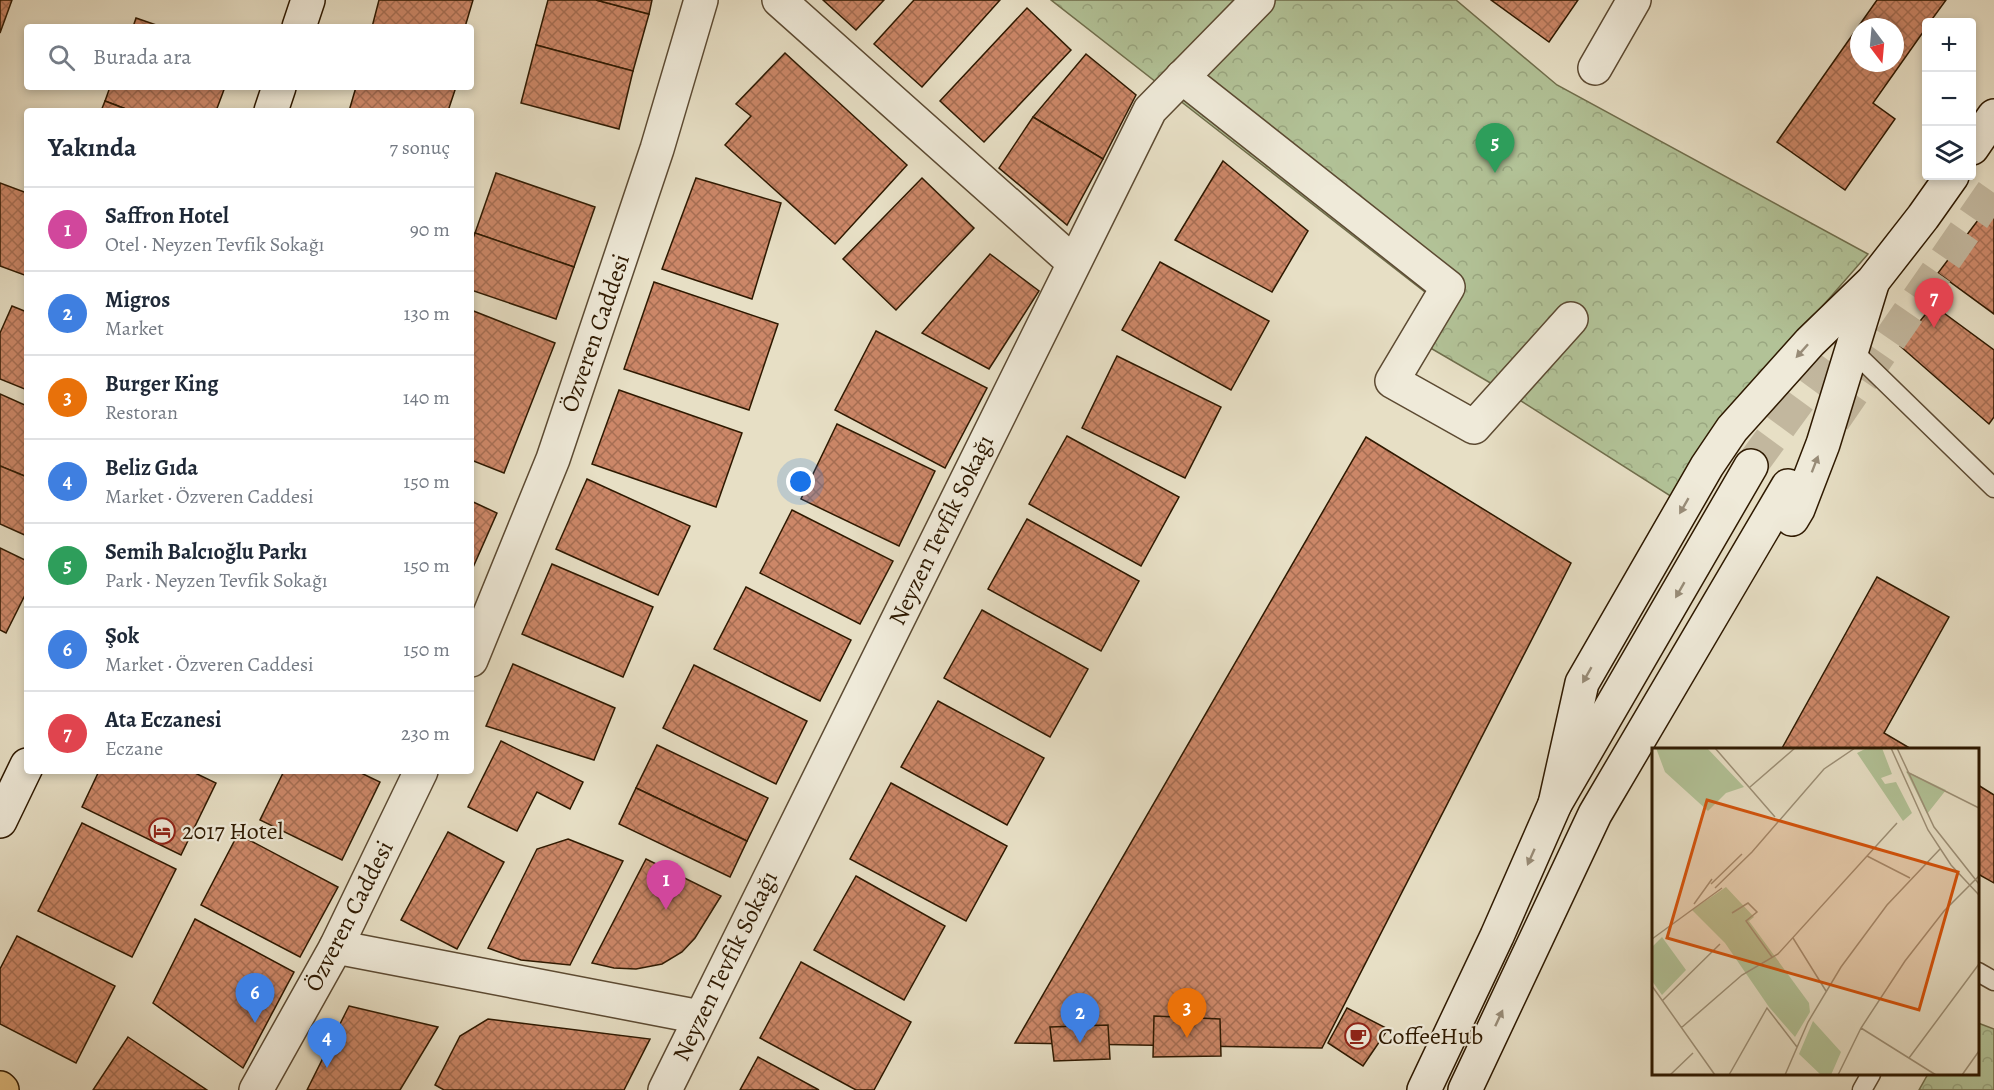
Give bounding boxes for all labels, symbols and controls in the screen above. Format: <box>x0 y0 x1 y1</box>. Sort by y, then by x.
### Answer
north arrow <box>1850 18 1904 72</box>
map controls <box>1922 18 1976 180</box>
button: + <box>1922 18 1976 72</box>
search box <box>24 24 474 90</box>
icon: search <box>45 41 78 74</box>
text: Burada ara <box>93 42 192 72</box>
button: − <box>1922 72 1976 126</box>
pin: 5 <box>1476 124 1514 173</box>
button: layers <box>1922 126 1976 180</box>
text: Yakında <box>48 130 137 165</box>
text: 7 sonuç <box>389 134 450 161</box>
text: Saffron Hotel <box>105 201 229 231</box>
text: 1 <box>64 216 71 243</box>
text: 90 m <box>410 216 450 243</box>
text: Otel · Neyzen Tevfik Sokağı <box>105 231 325 258</box>
street label: Özveren Caddesi <box>553 250 637 416</box>
pin: 7 <box>1914 278 1954 328</box>
text: Migros <box>105 285 170 315</box>
text: 2 <box>63 300 72 327</box>
text: 130 m <box>404 300 450 327</box>
text: Market <box>105 315 164 342</box>
one-way arrow <box>1796 343 1809 358</box>
text: Burger King <box>105 369 218 399</box>
text: 3 <box>63 384 72 411</box>
text: 140 m <box>403 384 450 411</box>
text: Restoran <box>105 399 178 426</box>
street label: Neyzen Tevfik Sokağı <box>881 430 1001 630</box>
text: Beliz Gıda <box>105 453 198 483</box>
one-way arrow <box>1811 455 1821 473</box>
your location <box>786 467 815 496</box>
text: 4 <box>63 468 72 495</box>
text: 150 m <box>403 468 450 495</box>
text: Market · Özveren Caddesi <box>105 483 314 510</box>
one-way arrow <box>1679 498 1689 515</box>
text: Semih Balcıoğlu Parkı <box>105 537 307 567</box>
text: 5 <box>63 552 72 579</box>
text: 150 m <box>403 552 450 579</box>
text: Park · Neyzen Tevfik Sokağı <box>105 567 328 594</box>
one-way arrow <box>1674 582 1685 598</box>
text: Şok <box>105 621 139 651</box>
text: 6 <box>63 636 72 663</box>
text: 150 m <box>403 636 450 663</box>
text: Market · Özveren Caddesi <box>105 651 314 678</box>
one-way arrow <box>1581 667 1592 683</box>
text: Ata Eczanesi <box>105 705 221 735</box>
text: 7 <box>63 720 72 747</box>
text: 230 m <box>401 720 450 747</box>
text: Eczane <box>105 735 163 762</box>
inset map <box>1652 748 1979 1075</box>
place label: 2017 Hotel <box>182 815 283 847</box>
hotel icon: 2017 Hotel <box>147 816 177 846</box>
street label: Özveren Caddesi <box>297 835 401 997</box>
one-way arrow <box>1527 849 1536 866</box>
pin: 1 <box>646 860 686 910</box>
street label: Neyzen Tevfik Sokağı <box>665 866 785 1066</box>
pin: 6 <box>236 974 274 1023</box>
pin: 3 <box>1168 988 1206 1038</box>
pin: 2 <box>1060 994 1100 1043</box>
one-way arrow <box>1494 1010 1503 1027</box>
pin: 4 <box>308 1018 346 1068</box>
place label: CoffeeHub <box>1378 1020 1483 1052</box>
cafe icon: CoffeeHub <box>1343 1021 1373 1051</box>

